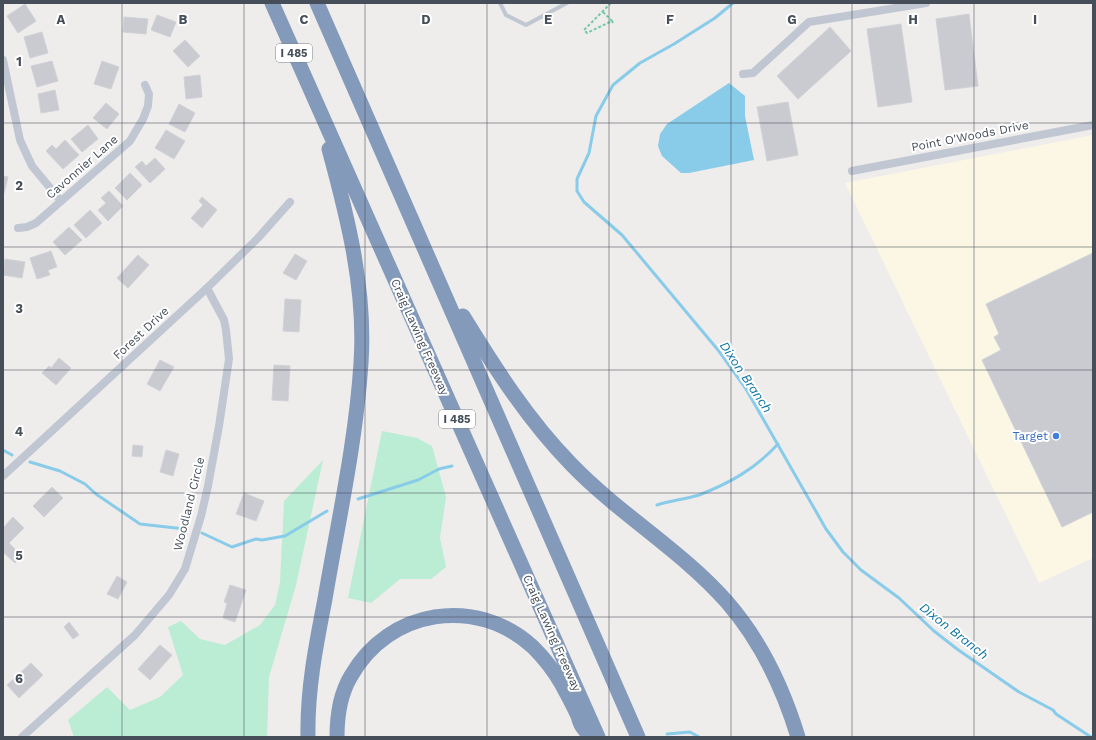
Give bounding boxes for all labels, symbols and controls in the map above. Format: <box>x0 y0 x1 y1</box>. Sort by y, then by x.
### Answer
text: A <box>57 12 66 27</box>
text: B <box>179 12 188 27</box>
text: C <box>300 12 309 27</box>
text: D <box>421 12 431 27</box>
text: E <box>544 12 552 27</box>
text: F <box>666 12 674 27</box>
text: G <box>787 12 797 27</box>
text: H <box>908 12 918 27</box>
text: I <box>1033 12 1037 27</box>
road number: I 485 <box>276 44 312 62</box>
text: 1 <box>16 54 22 69</box>
street label: Point O'Woods Drive <box>910 118 1030 154</box>
street label: Cavonnier Lane <box>43 132 121 202</box>
text: 2 <box>15 178 23 193</box>
street label: Craig Lawing Freeway <box>388 277 452 398</box>
text: 3 <box>15 301 23 316</box>
street label: Forest Drive <box>110 304 172 362</box>
water label: Dixon Branch <box>717 339 775 416</box>
road number: I 485 <box>439 410 475 428</box>
text: 4 <box>15 424 24 439</box>
place label: Target <box>1012 429 1048 443</box>
marker: Target <box>1051 431 1061 441</box>
street label: Woodland Circle <box>171 456 207 552</box>
text: 5 <box>15 548 23 563</box>
street label: Craig Lawing Freeway <box>520 573 584 694</box>
water label: Dixon Branch <box>917 600 991 662</box>
text: 6 <box>15 671 23 686</box>

